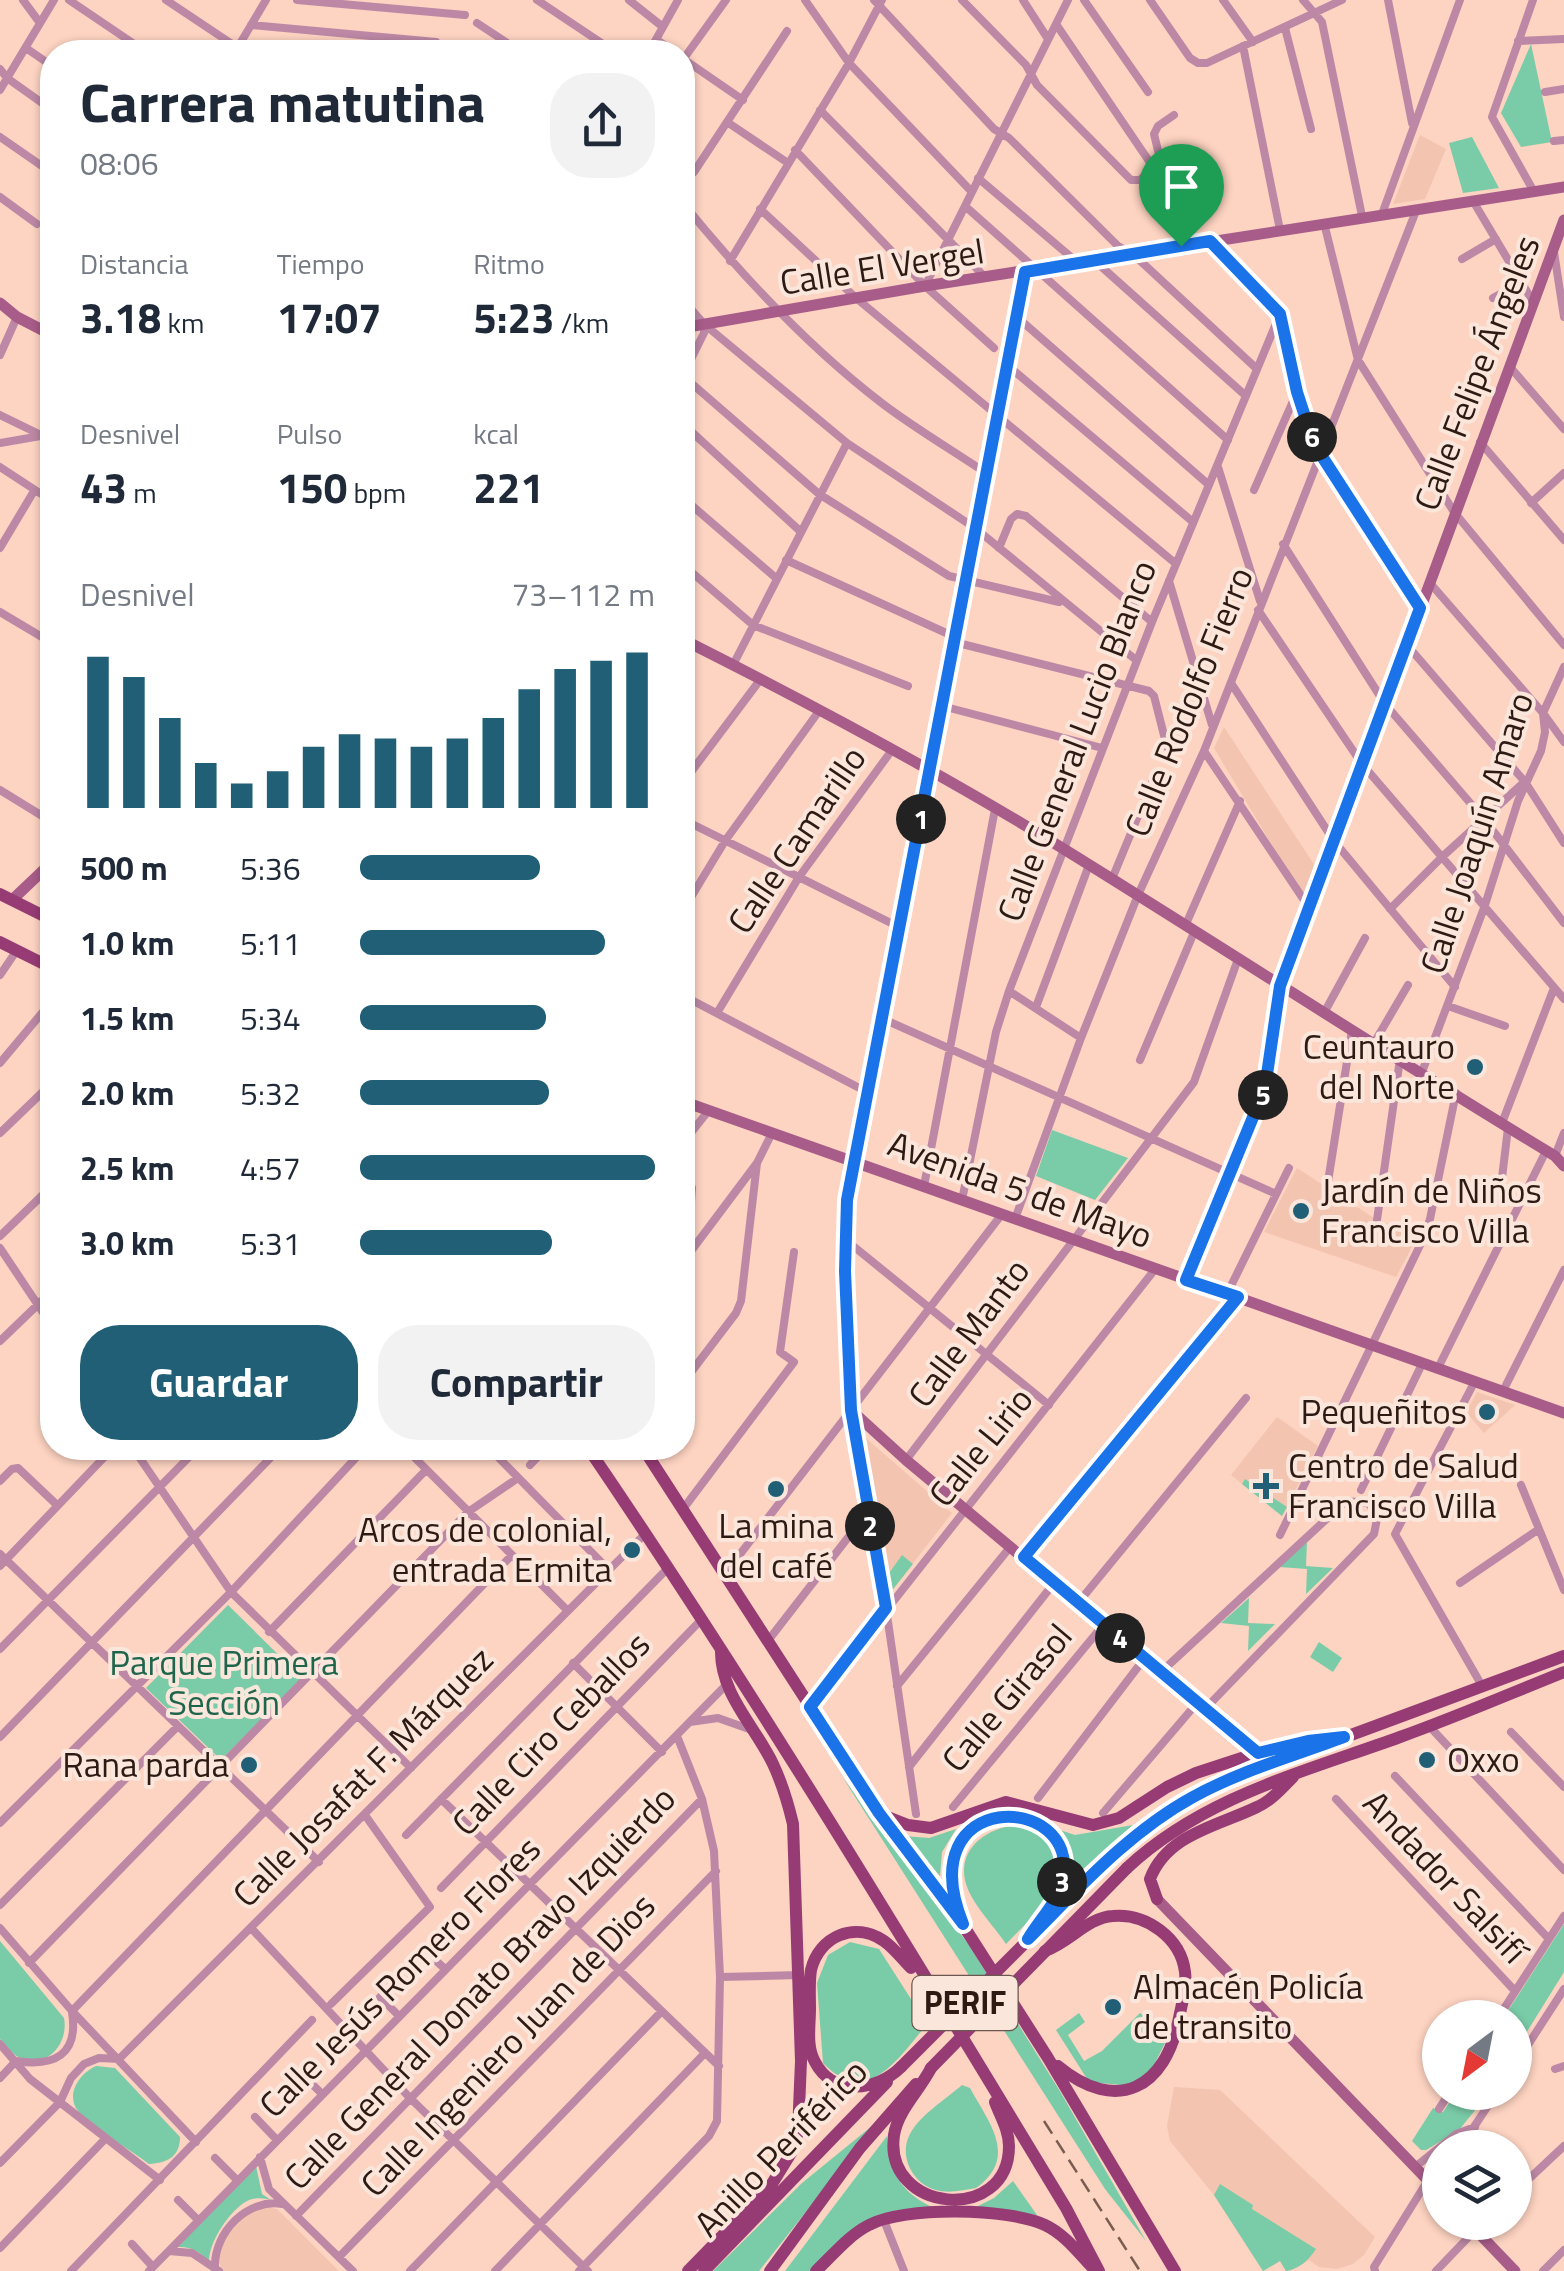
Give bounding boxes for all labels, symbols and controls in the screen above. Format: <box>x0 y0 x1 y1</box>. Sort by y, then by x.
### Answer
text: Carrera matutina <box>80 60 485 143</box>
button: share <box>550 73 655 178</box>
text: 08:06 <box>80 139 159 187</box>
pin <box>1139 144 1224 247</box>
icon: arrive <box>1154 159 1209 214</box>
street label: Calle El Vergel <box>776 223 988 309</box>
street label: Calle Felipe Ángeles <box>1399 227 1553 518</box>
text: Distancia <box>80 242 188 285</box>
text: Tiempo <box>277 242 365 285</box>
text: Ritmo <box>473 242 545 285</box>
text: 3.18 <box>80 285 161 349</box>
text: 17:07 <box>277 285 382 349</box>
text: 5:23 <box>473 285 555 349</box>
text: km <box>161 301 204 344</box>
text: /km <box>555 301 609 344</box>
text: Desnivel <box>80 412 180 455</box>
text: Pulso <box>277 412 342 455</box>
text: kcal <box>473 412 519 455</box>
pin: 6 <box>1287 412 1337 462</box>
text: 6 <box>1304 415 1320 458</box>
text: 43 <box>80 455 127 519</box>
text: 150 <box>277 455 347 519</box>
text: 221 <box>473 455 544 519</box>
text: m <box>127 471 157 514</box>
text: bpm <box>347 471 406 514</box>
street label: Calle General Lucio Blanco <box>982 552 1170 929</box>
street label: Calle Rodolfo Fierro <box>1109 559 1267 845</box>
text: Desnivel <box>80 570 195 618</box>
text: 73–112 m <box>511 570 655 618</box>
street label: Calle Joaquín Amaro <box>1405 685 1547 980</box>
street label: Calle Camarillo <box>713 735 879 944</box>
pin: 1 <box>896 794 946 844</box>
text: 1 <box>913 797 929 840</box>
text: 500 m <box>80 844 168 892</box>
text: 5:36 <box>240 844 301 892</box>
text: 1.0 km <box>80 919 174 967</box>
text: 5:11 <box>240 919 301 967</box>
text: 1.5 km <box>80 994 174 1042</box>
text: 5:34 <box>240 994 301 1042</box>
place label: Ceuntauro del Norte <box>1303 1019 1455 1113</box>
marker: Ceuntauro del Norte <box>1464 1056 1486 1078</box>
text: 2.0 km <box>80 1069 174 1117</box>
text: 5:32 <box>240 1069 301 1117</box>
pin: 5 <box>1238 1070 1288 1120</box>
text: 5 <box>1255 1073 1271 1116</box>
street label: Avenida 5 de Mayo <box>881 1116 1160 1262</box>
text: 2.5 km <box>80 1144 174 1192</box>
text: 4:57 <box>240 1144 301 1192</box>
place label: Jardín de Niños Francisco Villa <box>1321 1163 1542 1257</box>
marker: Jardín de Niños Francisco Villa <box>1290 1200 1312 1222</box>
text: 3.0 km <box>80 1219 174 1267</box>
text: 5:31 <box>240 1219 301 1267</box>
street label: Calle Manto <box>894 1246 1042 1418</box>
button: Guardar <box>80 1325 358 1440</box>
button: Compartir <box>378 1325 655 1440</box>
street label: Calle Lirio <box>915 1375 1046 1518</box>
place label: Pequeñitos <box>1301 1384 1467 1438</box>
marker: Pequeñitos <box>1476 1401 1498 1423</box>
place label: Centro de Salud Francisco Villa <box>1288 1438 1519 1532</box>
marker: Centro de Salud Francisco Villa <box>1253 1473 1279 1499</box>
marker: La mina del café <box>765 1478 787 1500</box>
place label: La mina del café <box>718 1498 834 1592</box>
pin: 2 <box>845 1501 895 1551</box>
place label: Arcos de colonial, entrada Ermita <box>358 1502 612 1596</box>
text: 2 <box>862 1504 878 1547</box>
marker: Arcos de colonial, entrada Ermita <box>621 1539 643 1561</box>
street label: Calle Girasol <box>928 1611 1085 1784</box>
pin: 4 <box>1095 1613 1145 1663</box>
text: 4 <box>1112 1616 1128 1659</box>
street label: Calle Ciro Ceballos <box>438 1619 662 1848</box>
street label: Calle Josafat F. Márquez <box>220 1634 505 1919</box>
park label: Parque Primera Sección <box>109 1635 339 1729</box>
place label: Oxxo <box>1447 1732 1520 1786</box>
place label: Rana parda <box>62 1737 229 1791</box>
marker: Oxxo <box>1416 1749 1438 1771</box>
marker: Rana parda <box>238 1754 260 1776</box>
street label: Calle General Donato Bravo Izquierdo <box>271 1773 688 2202</box>
street label: Andador Salsifí <box>1351 1777 1542 1977</box>
street label: Calle Jesús Romero Flores <box>246 1823 553 2130</box>
pin: 3 <box>1037 1857 1087 1907</box>
text: 3 <box>1054 1860 1070 1903</box>
street label: Calle Ingeniero Juan de Dios <box>347 1880 667 2209</box>
place label: Almacén Policía de transito <box>1133 1959 1363 2053</box>
road number: PERIF <box>912 1976 1018 2030</box>
marker: Almacén Policía de transito <box>1102 1996 1124 2018</box>
north arrow <box>1422 2000 1532 2110</box>
map controls <box>1422 2000 1532 2240</box>
street label: Anillo Periférico <box>681 2046 880 2249</box>
button: layers <box>1422 2130 1532 2240</box>

